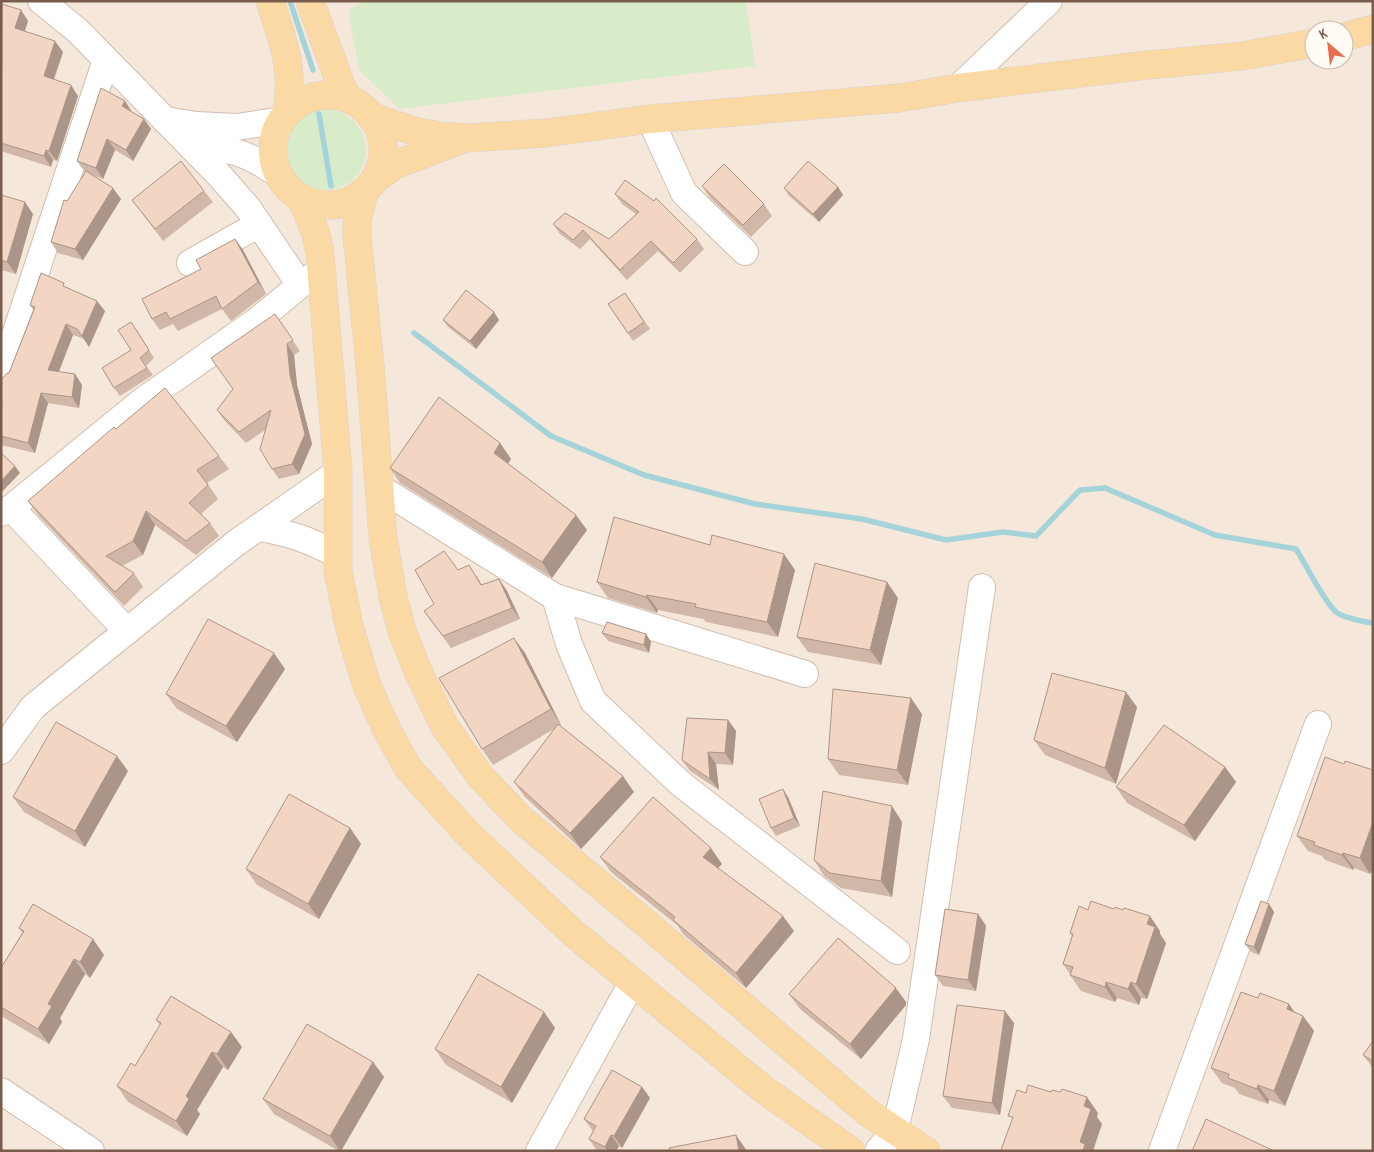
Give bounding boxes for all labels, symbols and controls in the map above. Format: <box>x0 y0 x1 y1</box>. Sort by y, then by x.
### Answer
north arrow <box>1304 20 1354 70</box>
text: K <box>1316 25 1330 43</box>

